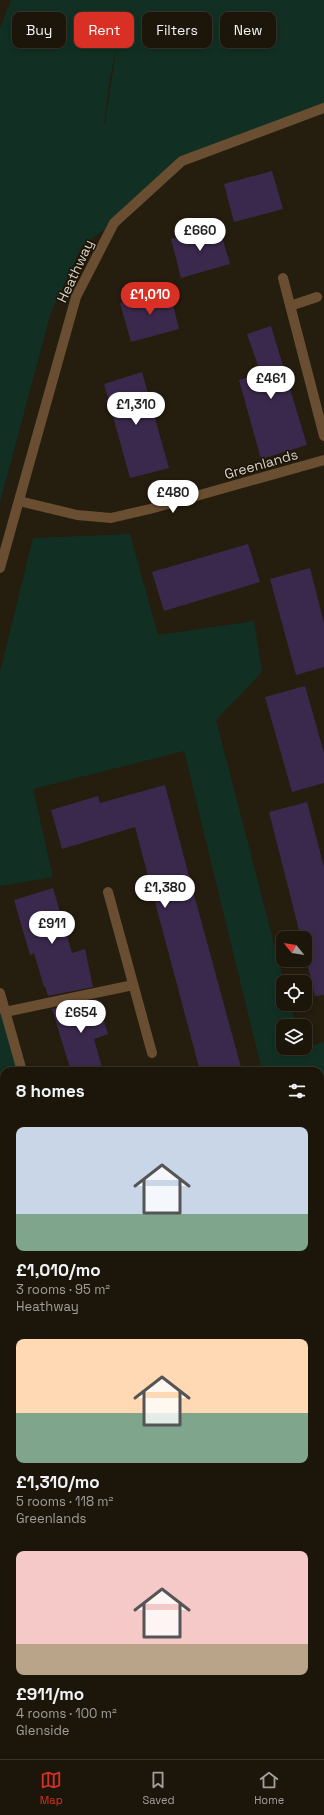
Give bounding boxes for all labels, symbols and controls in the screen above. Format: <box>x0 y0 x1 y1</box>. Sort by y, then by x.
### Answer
chip: Buy <box>12 12 66 48</box>
chip: Rent <box>74 12 134 48</box>
chip: Filters <box>142 12 212 48</box>
chip: New <box>220 12 276 48</box>
pin: £660 <box>176 218 224 252</box>
text: £660 <box>184 222 216 239</box>
street label: Heathway <box>53 237 97 305</box>
pin: £1,010 <box>117 282 183 316</box>
text: £1,010 <box>130 286 170 303</box>
pin: £461 <box>247 366 295 400</box>
text: £461 <box>256 370 286 387</box>
pin: £1,310 <box>103 392 169 426</box>
text: £1,310 <box>116 396 156 413</box>
street label: Greenlands <box>222 445 300 483</box>
pin: £480 <box>149 480 197 514</box>
text: £480 <box>157 484 189 501</box>
pin: £1,380 <box>132 875 198 909</box>
text: £1,380 <box>144 879 186 896</box>
pin: £911 <box>28 911 76 945</box>
text: £911 <box>38 915 66 932</box>
north arrow <box>276 931 312 967</box>
map controls <box>276 931 312 1055</box>
button: locate <box>276 975 312 1011</box>
pin: £654 <box>57 1000 105 1034</box>
text: £654 <box>65 1004 97 1021</box>
button: layers <box>276 1019 312 1055</box>
text: 8 homes <box>16 1080 85 1102</box>
icon: filters <box>286 1080 308 1102</box>
icon: home <box>126 1153 198 1225</box>
text: £1,010/mo <box>16 1259 101 1281</box>
text: 3 rooms · 95 m² <box>16 1281 110 1298</box>
text: Heathway <box>16 1298 79 1315</box>
icon: home <box>126 1365 198 1437</box>
text: £1,310/mo <box>16 1471 100 1493</box>
text: 5 rooms · 118 m² <box>16 1493 113 1510</box>
text: Greenlands <box>16 1510 86 1527</box>
icon: home <box>126 1577 198 1649</box>
text: £911/mo <box>16 1683 84 1705</box>
text: 4 rooms · 100 m² <box>16 1705 117 1722</box>
text: Glenside <box>16 1722 70 1739</box>
tab: Map <box>40 1769 63 1807</box>
tab: Saved <box>142 1769 175 1807</box>
tab: Home <box>254 1769 284 1807</box>

